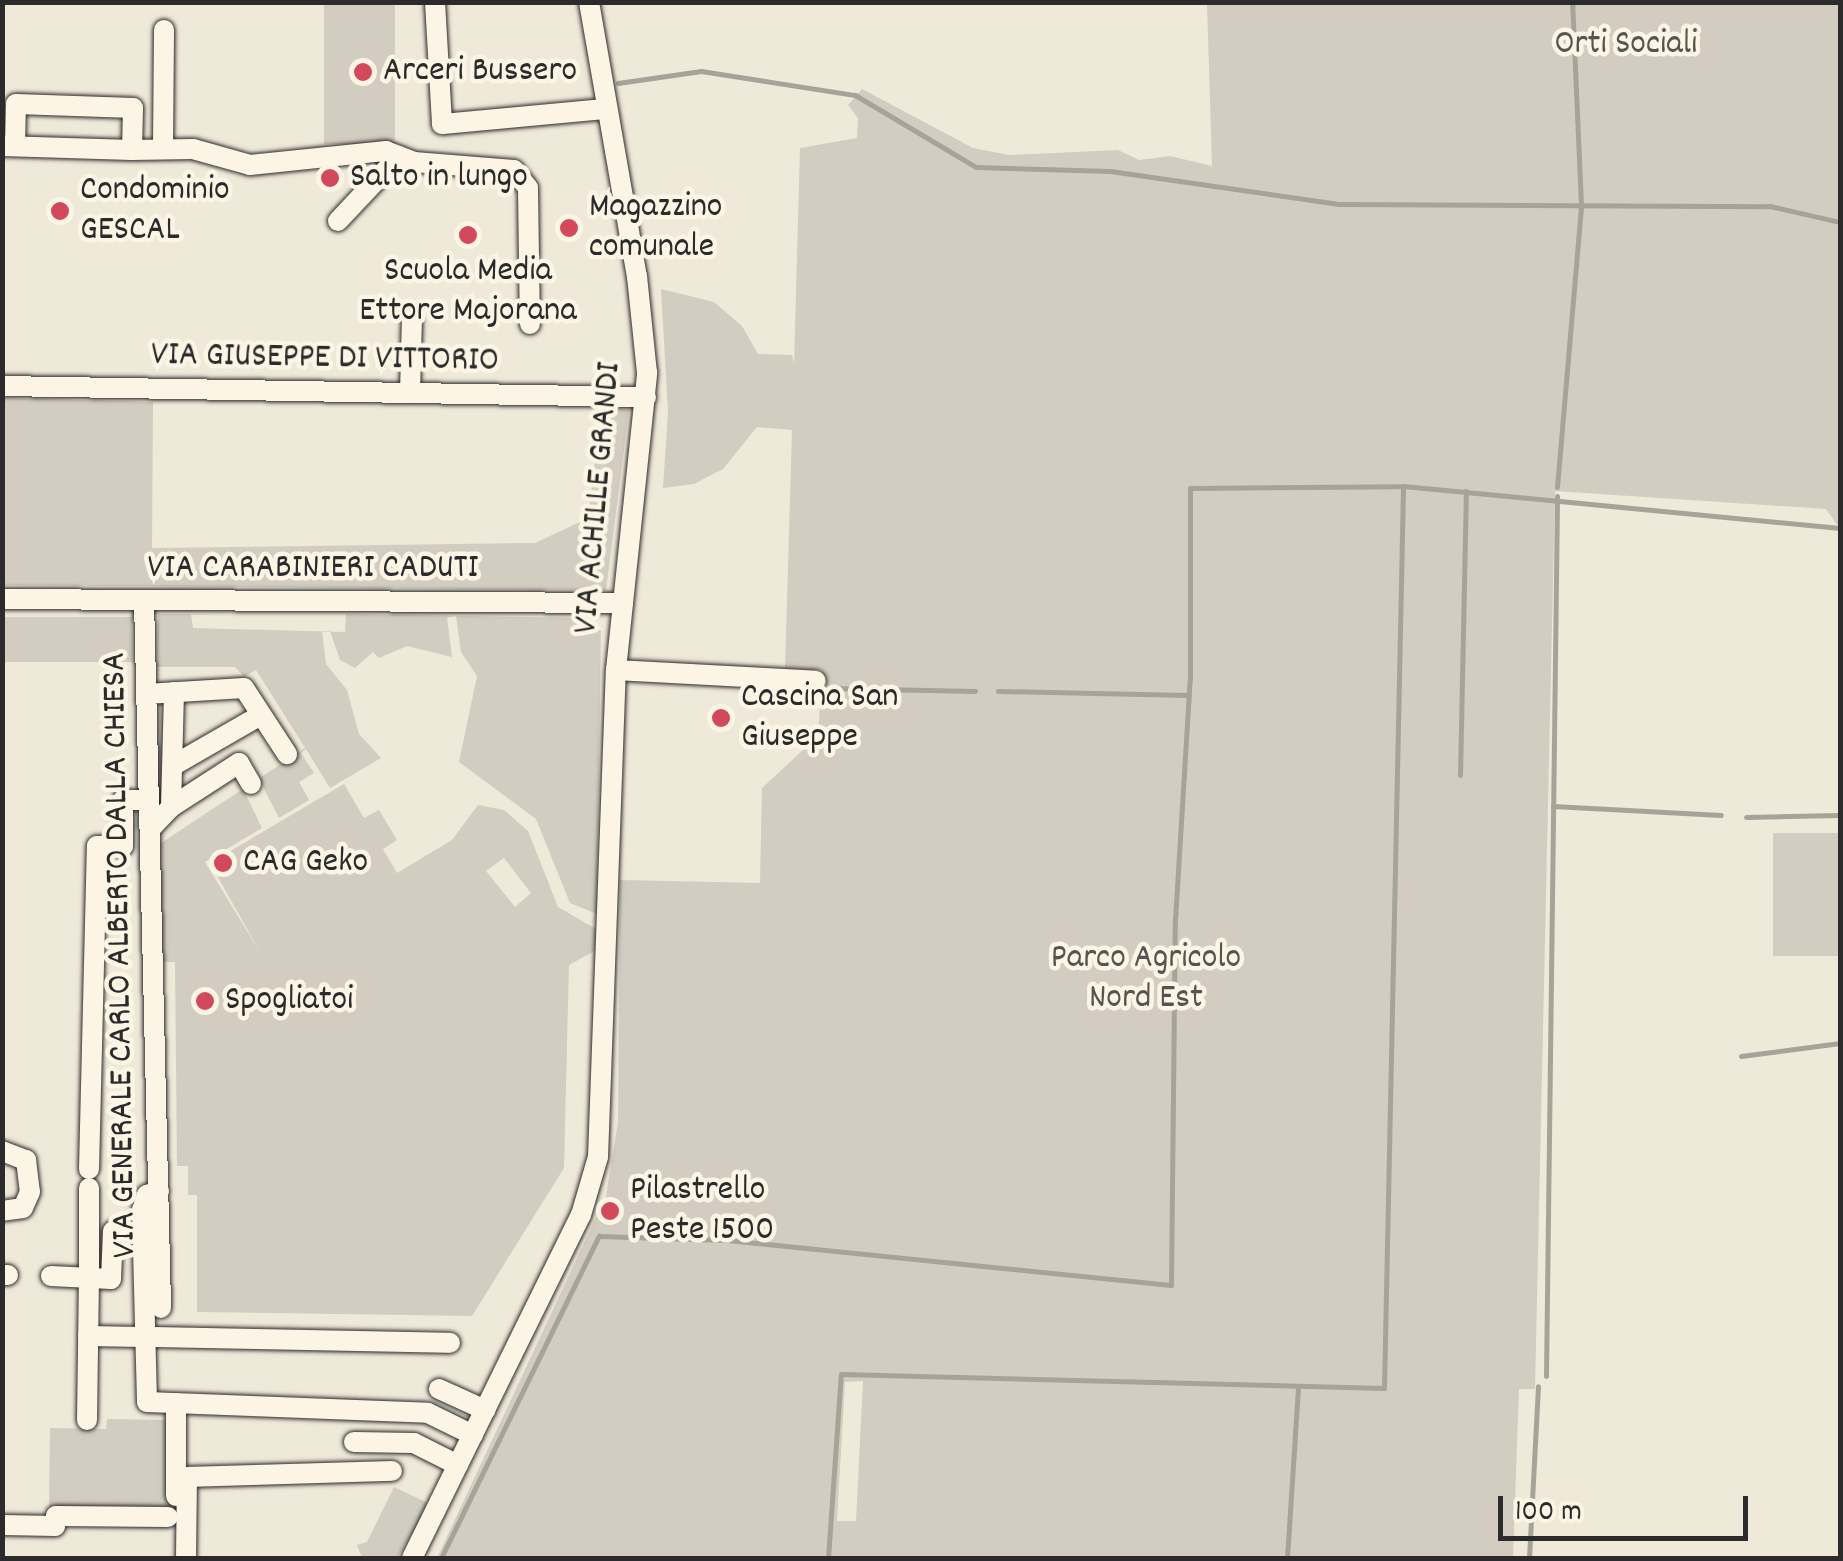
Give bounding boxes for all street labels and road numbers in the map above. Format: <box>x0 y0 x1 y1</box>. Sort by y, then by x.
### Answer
street label: VIA GIUSEPPE DI VITTORIO <box>151 335 499 383</box>
street label: VIA ACHILLE GRANDI <box>566 360 632 636</box>
street label: VIA CARABINIERI CADUTI <box>148 548 478 590</box>
street label: VIA GENERALE CARLO ALBERTO DALLA CHIESA <box>95 652 147 1258</box>

